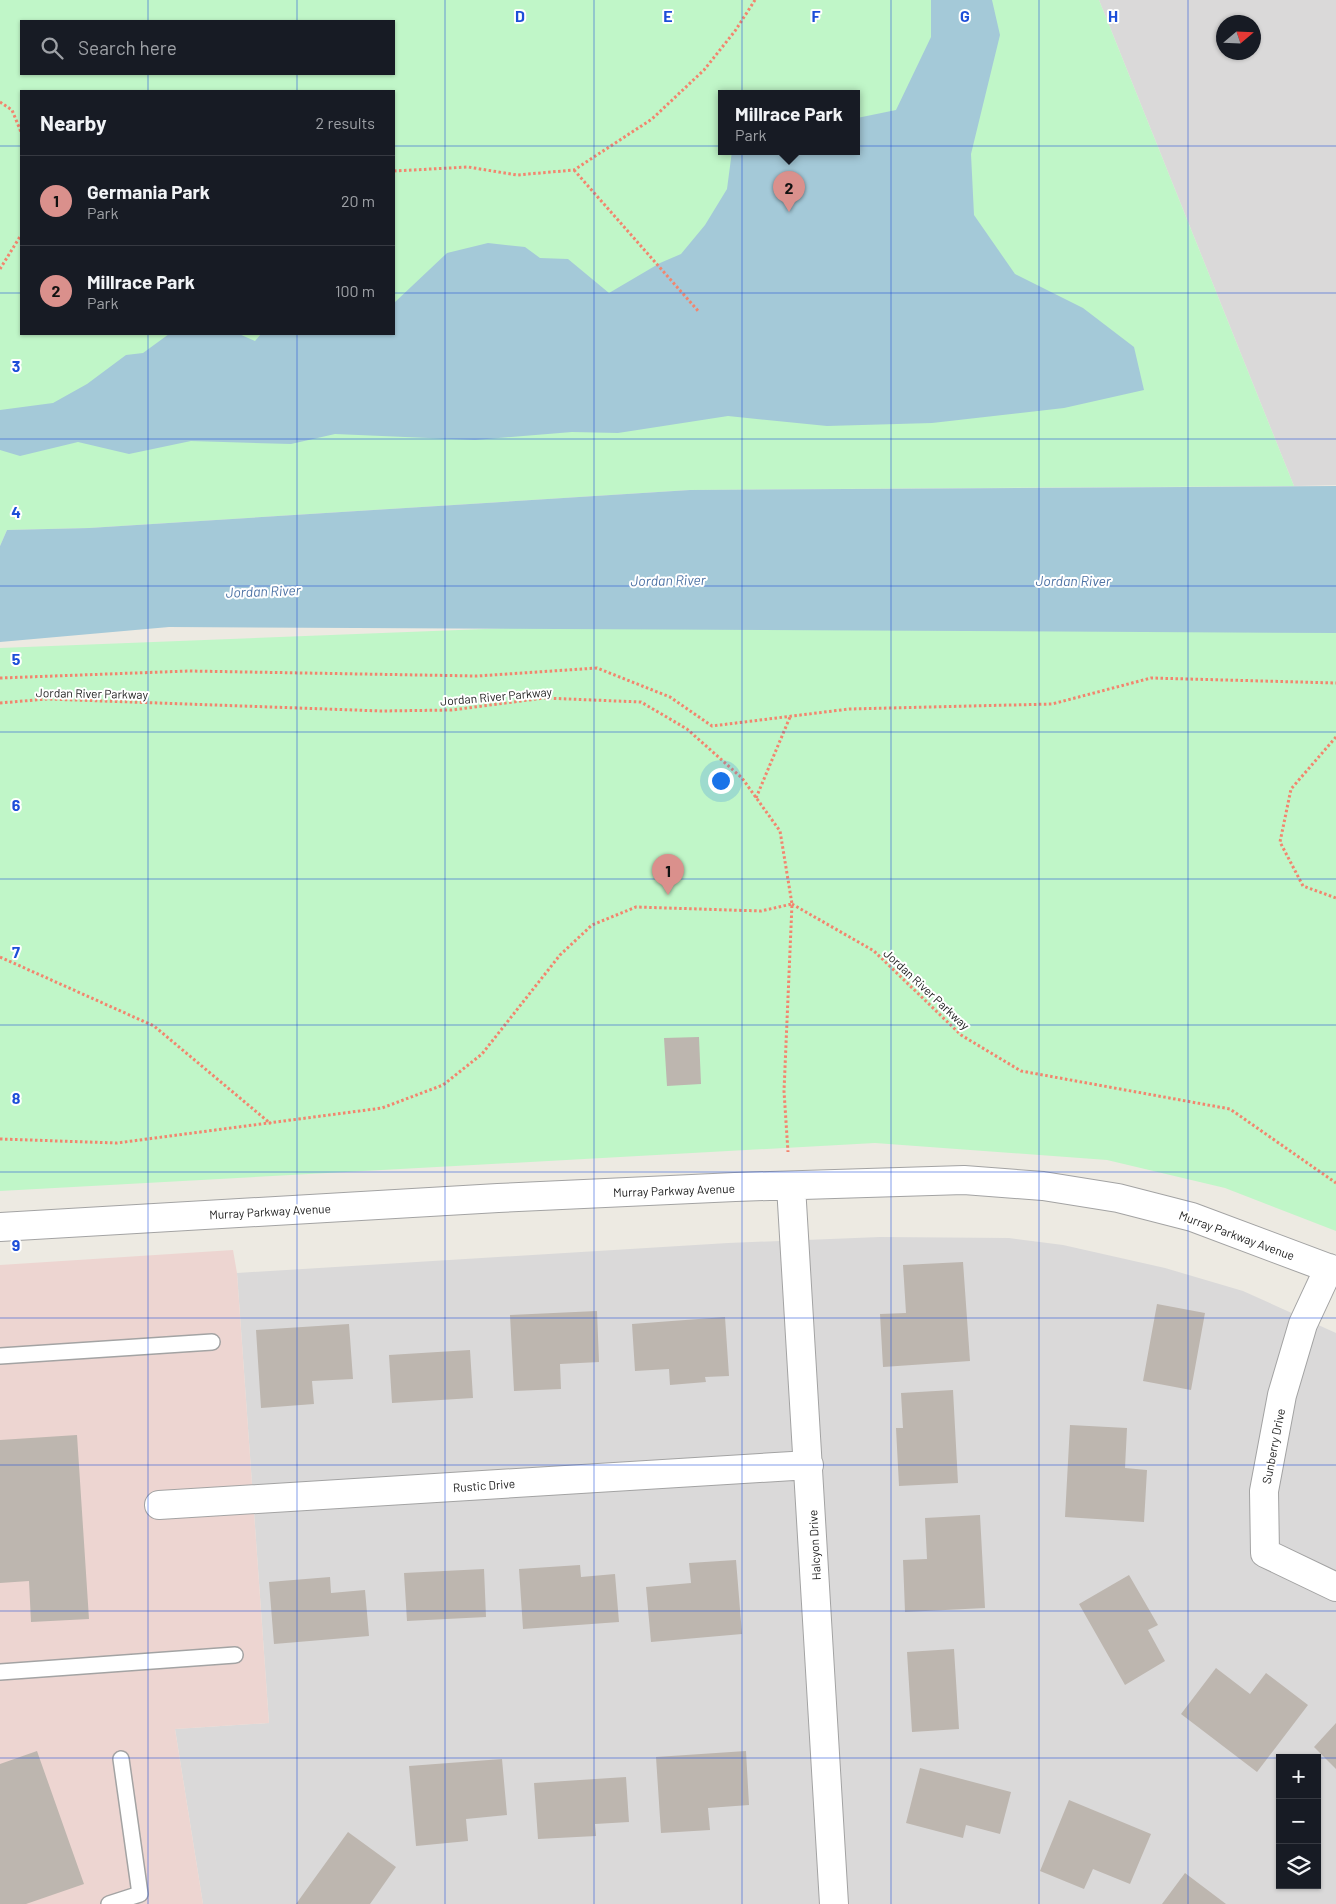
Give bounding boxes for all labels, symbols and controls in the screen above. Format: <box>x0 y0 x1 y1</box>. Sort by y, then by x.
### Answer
text: D <box>515 6 525 25</box>
text: E <box>663 6 673 25</box>
text: F <box>812 6 821 25</box>
text: G <box>960 6 970 25</box>
text: H <box>1108 6 1118 25</box>
north arrow <box>1216 15 1261 60</box>
search box <box>20 20 395 75</box>
icon: search <box>38 34 66 62</box>
text: Search here <box>78 36 177 59</box>
popup <box>718 90 860 155</box>
text: Millrace Park <box>735 102 843 125</box>
text: Nearby <box>40 110 106 135</box>
text: 2 results <box>316 113 375 132</box>
text: Park <box>735 125 767 144</box>
pin: 2 <box>773 171 805 212</box>
text: Germania Park <box>87 180 210 203</box>
text: 1 <box>53 191 59 210</box>
text: 20 m <box>341 191 375 210</box>
text: Park <box>87 203 118 222</box>
text: Millrace Park <box>87 270 195 293</box>
text: 2 <box>52 281 60 300</box>
text: 100 m <box>335 281 375 300</box>
text: Park <box>87 293 118 312</box>
text: 3 <box>12 356 20 375</box>
text: 4 <box>11 502 21 521</box>
water label: Jordan River <box>630 571 707 589</box>
water label: Jordan River <box>1035 572 1112 589</box>
water label: Jordan River <box>225 581 302 601</box>
text: 5 <box>12 649 21 668</box>
street label: Jordan River Parkway <box>440 684 553 708</box>
street label: Jordan River Parkway <box>36 685 149 701</box>
your location <box>708 768 734 794</box>
text: 6 <box>12 795 21 814</box>
pin: 1 <box>652 854 684 895</box>
text: 7 <box>12 942 20 961</box>
street label: Jordan River Parkway <box>881 946 973 1033</box>
text: 8 <box>12 1088 21 1107</box>
street label: Murray Parkway Avenue <box>613 1181 735 1199</box>
street label: Murray Parkway Avenue <box>209 1201 331 1221</box>
street label: Murray Parkway Avenue <box>1177 1208 1297 1262</box>
text: 9 <box>12 1235 20 1254</box>
street label: Sunberry Drive <box>1259 1407 1287 1485</box>
street label: Rustic Drive <box>452 1476 516 1494</box>
street label: Halcyon Drive <box>805 1509 823 1581</box>
map controls <box>1276 1754 1321 1889</box>
button: + <box>1276 1754 1321 1799</box>
button: − <box>1276 1799 1321 1844</box>
button: layers <box>1276 1844 1321 1889</box>

